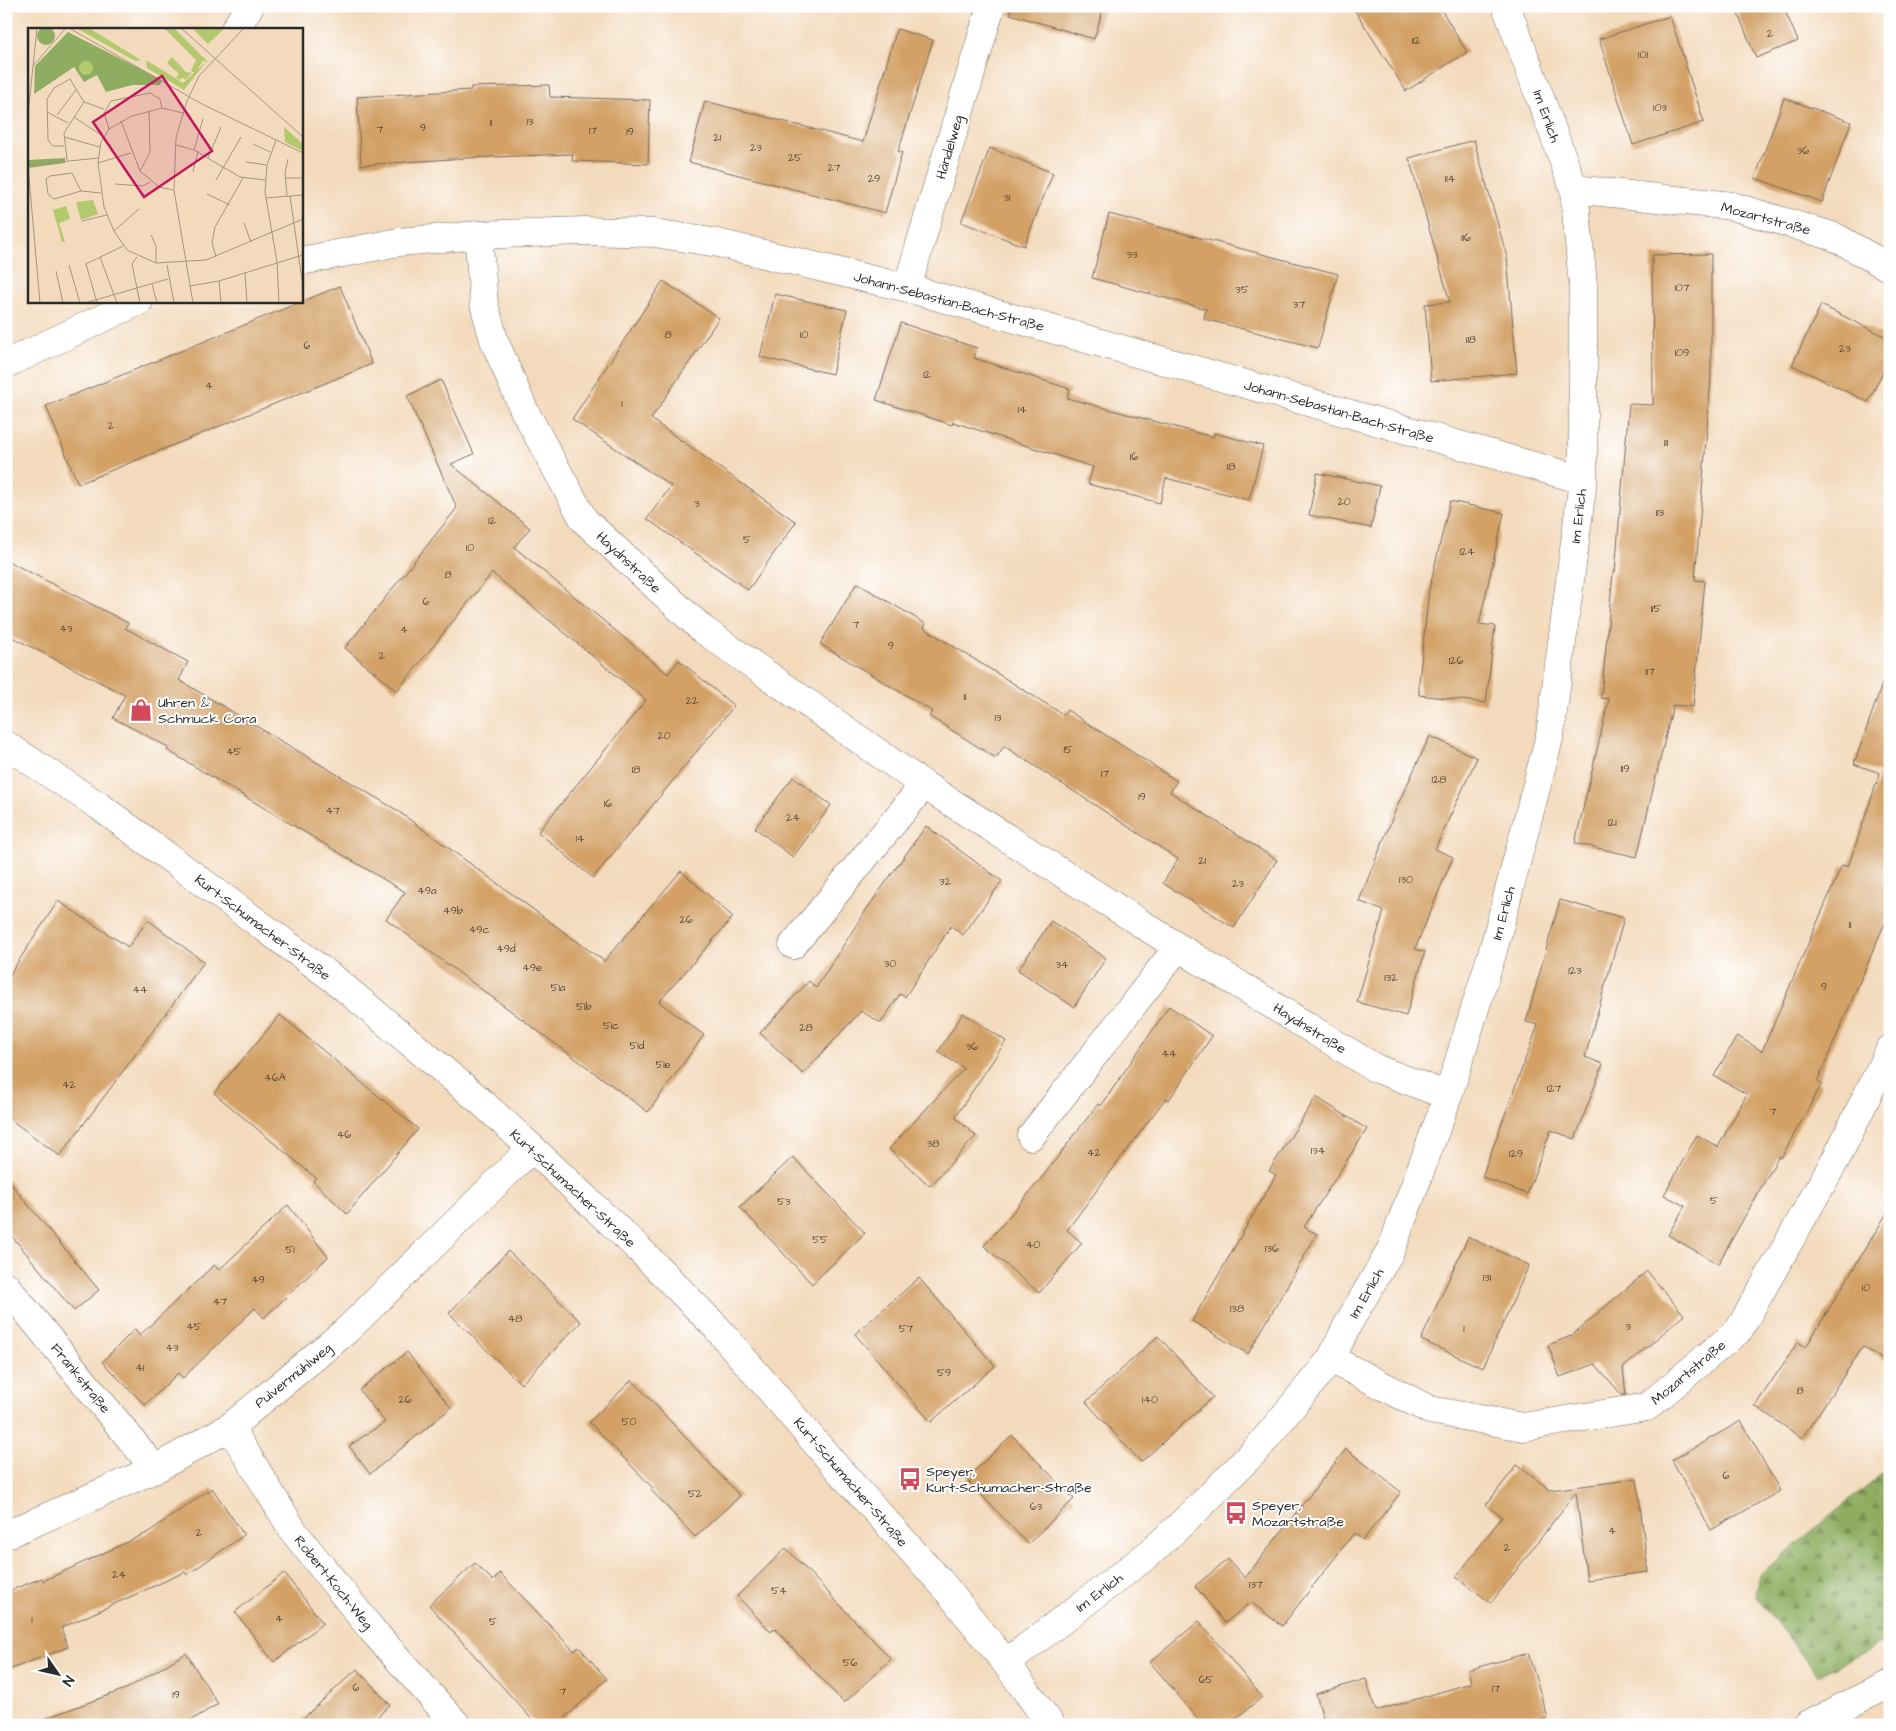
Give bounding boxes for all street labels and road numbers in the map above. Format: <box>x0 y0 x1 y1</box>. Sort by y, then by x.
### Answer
street label: Im Erlich <box>1527 87 1565 146</box>
street label: Händelweg <box>931 113 969 182</box>
street label: Mozartstraße <box>1719 197 1813 241</box>
street label: Johann-Sebastian-Bach-Straße <box>851 267 1047 337</box>
street label: Johann-Sebastian-Bach-Straße <box>1241 375 1436 449</box>
street label: Im Erlich <box>1566 488 1592 545</box>
street label: Haydnstraße <box>591 527 666 598</box>
street label: Kurt-Schumacher-Straße <box>190 870 335 986</box>
street label: Im Erlich <box>1487 884 1521 942</box>
street label: Haydnstraße <box>1269 999 1350 1059</box>
street label: Kurt-Schumacher-Straße <box>505 1125 640 1253</box>
street label: Im Erlich <box>1345 1265 1389 1322</box>
street label: Mozartstraße <box>1647 1335 1731 1410</box>
street label: Pulvermühlweg <box>251 1338 336 1413</box>
street label: Frankstraße <box>46 1339 115 1418</box>
street label: Kurt-Schumacher-Straße <box>788 1414 912 1552</box>
street label: Robert-Koch-Weg <box>289 1531 377 1634</box>
street label: Im Erlich <box>1072 1568 1128 1617</box>

